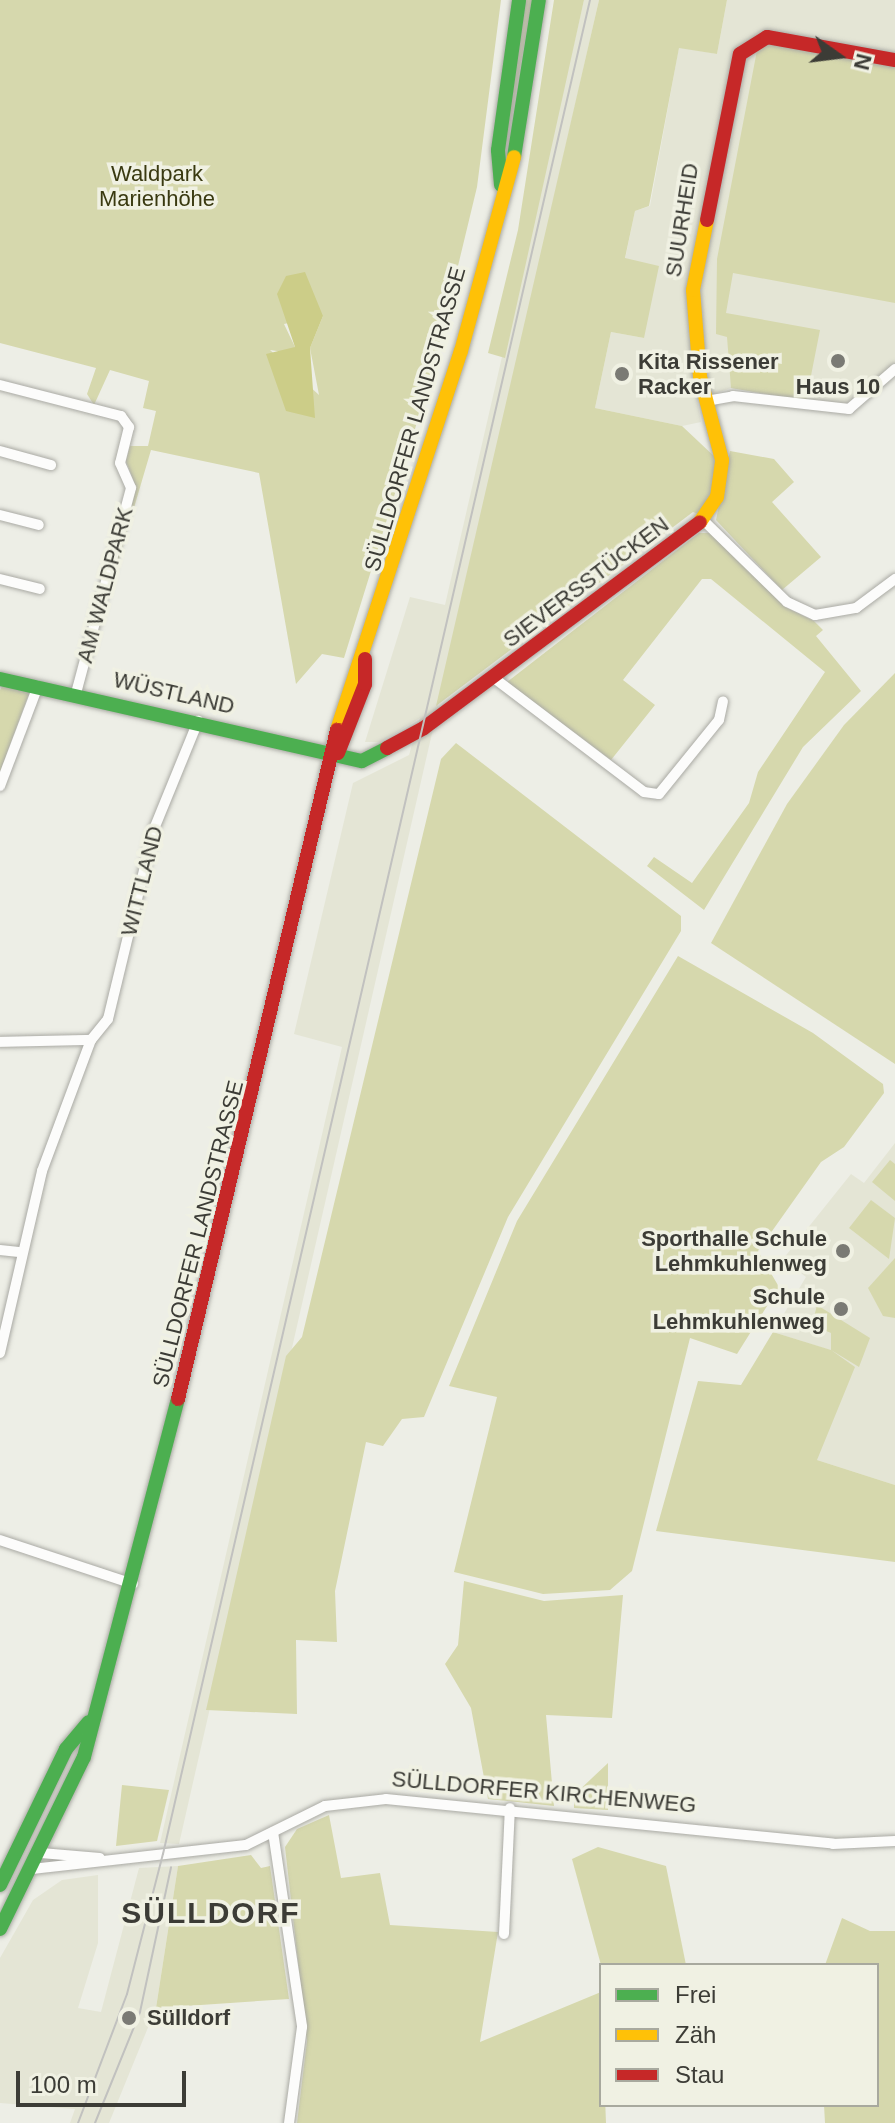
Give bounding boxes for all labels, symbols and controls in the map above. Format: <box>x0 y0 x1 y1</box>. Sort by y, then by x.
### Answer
north arrow <box>799 16 879 96</box>
text: N <box>849 51 877 73</box>
park label: Waldpark Marienhöhe <box>99 160 215 212</box>
street label: SUURHEID <box>660 161 704 279</box>
street label: SÜLLDORFER LANDSTRASSE <box>359 264 471 574</box>
place label: Kita Rissener Racker <box>638 348 779 400</box>
marker: Haus 10 <box>829 352 847 370</box>
marker: Kita Rissener Racker <box>613 365 631 383</box>
place label: Haus 10 <box>796 374 880 400</box>
street label: AM WALDPARK <box>72 504 138 666</box>
street label: SIEVERSSTÜCKEN <box>498 511 674 653</box>
street label: WÜSTLAND <box>111 666 237 720</box>
street label: WITTLAND <box>116 823 168 939</box>
street label: SÜLLDORFER LANDSTRASSE <box>147 1078 249 1390</box>
place label: Sporthalle Schule Lehmkuhlenweg <box>641 1225 827 1276</box>
marker: Sporthalle Schule Lehmkuhlenweg <box>834 1242 852 1260</box>
place label: Schule Lehmkuhlenweg <box>653 1283 825 1334</box>
marker: Schule Lehmkuhlenweg <box>832 1300 850 1318</box>
street label: SÜLLDORFER KIRCHENWEG <box>391 1766 697 1818</box>
district label: SÜLLDORF <box>121 1895 301 1931</box>
legend <box>599 1963 879 2107</box>
text: Frei <box>675 1981 716 2008</box>
place label: Sülldorf <box>147 2005 230 2031</box>
marker: Sülldorf <box>118 2007 140 2029</box>
text: Zäh <box>675 2021 716 2048</box>
scale bar <box>20 2055 190 2105</box>
text: Stau <box>675 2061 724 2088</box>
text: 100 m <box>30 2071 97 2098</box>

